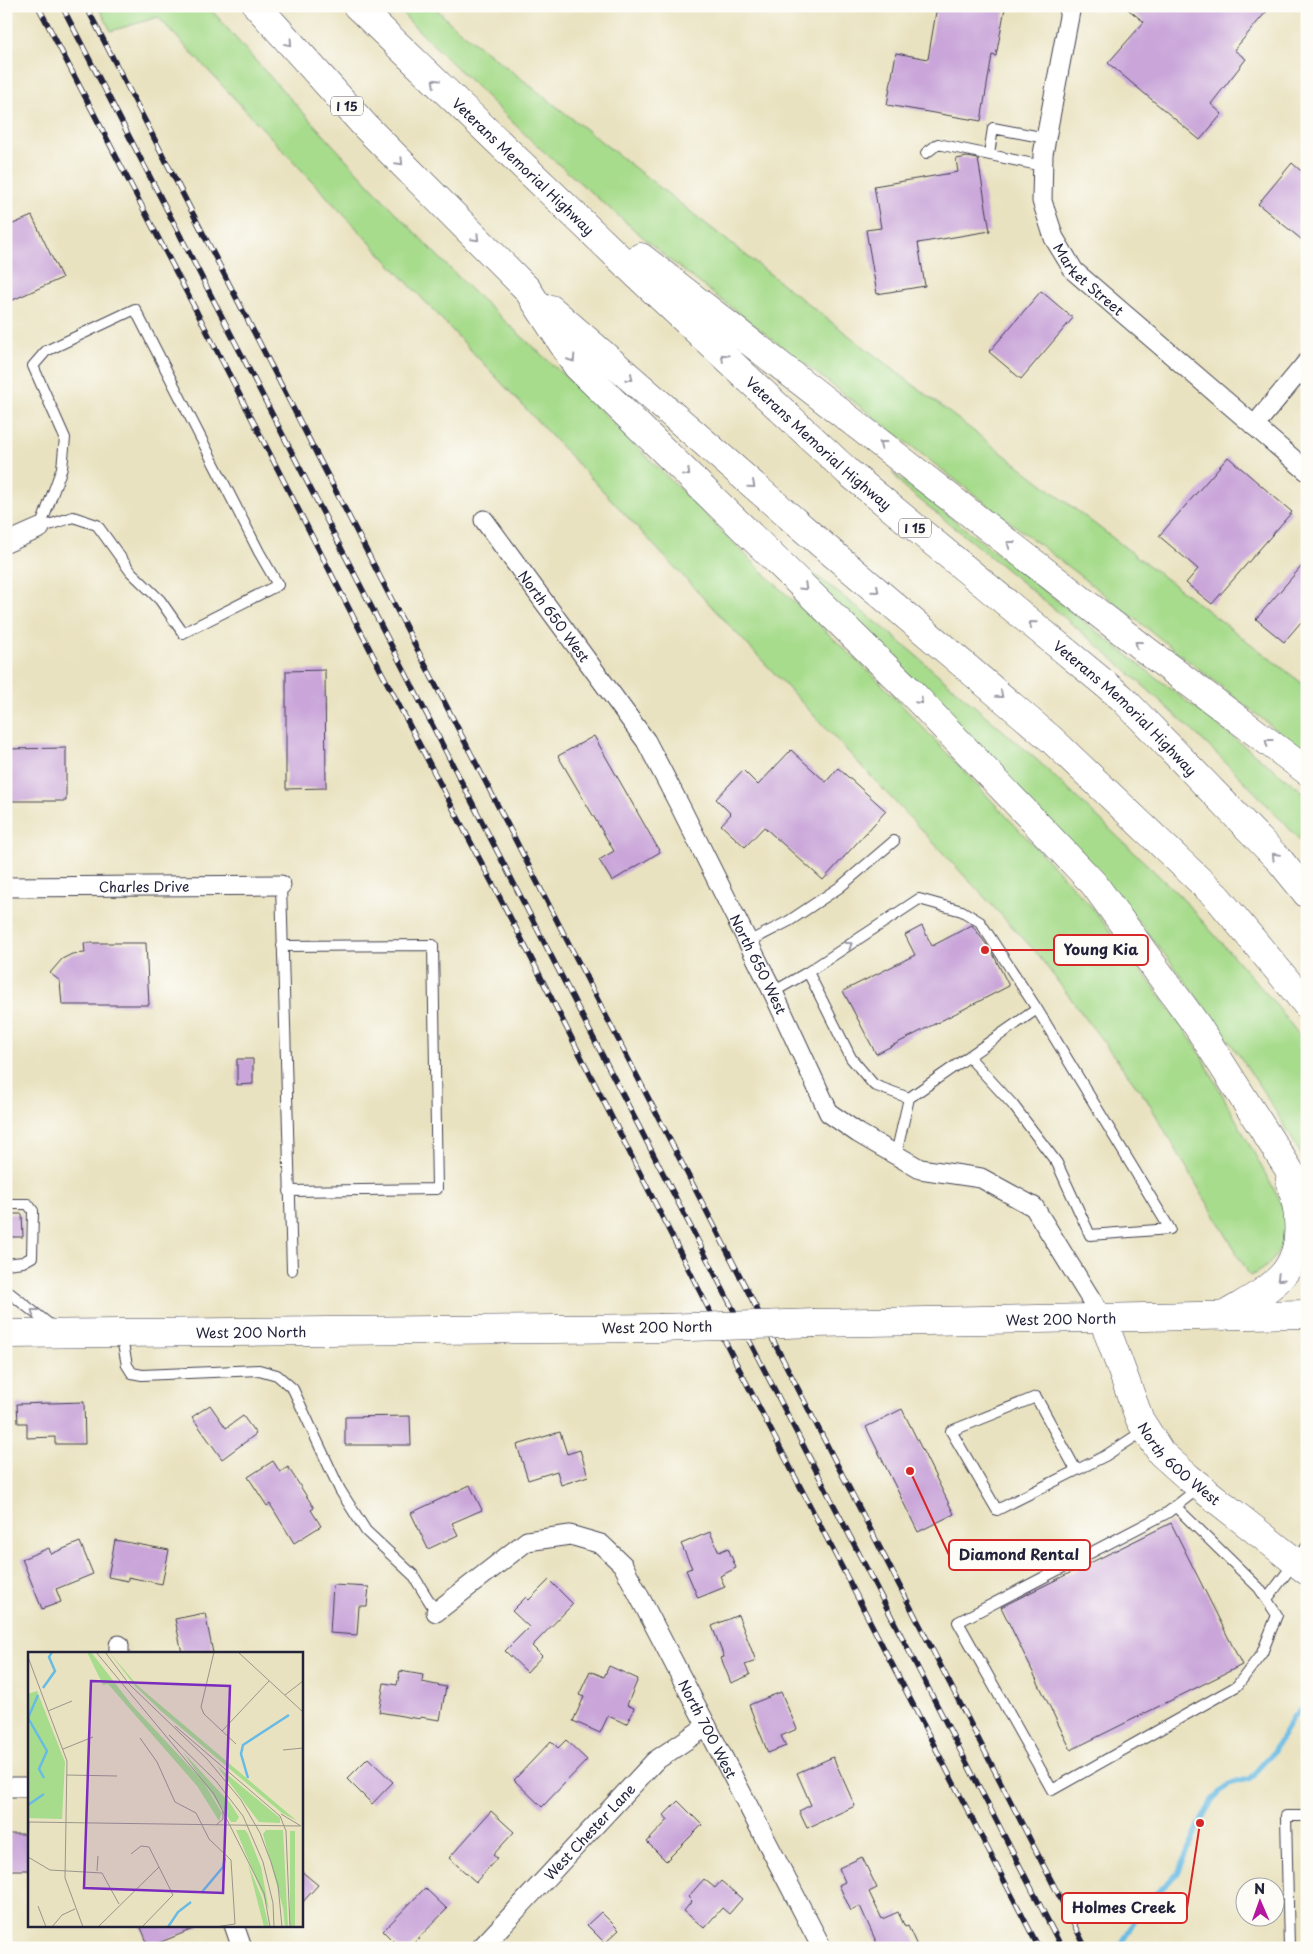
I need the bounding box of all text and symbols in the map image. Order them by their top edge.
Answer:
one-way arrow [283,37,292,46]
one-way arrow [432,79,441,88]
street label: Veterans Memorial Highway [448,93,599,239]
road number: I 15 [331,96,363,115]
one-way arrow [394,156,403,165]
one-way arrow [470,232,479,241]
street label: Market Street [1049,239,1129,320]
one-way arrow [566,353,576,362]
one-way arrow [721,354,730,363]
one-way arrow [624,372,633,381]
street label: Veterans Memorial Highway [741,372,896,515]
one-way arrow [878,441,887,450]
one-way arrow [682,468,691,477]
one-way arrow [747,479,756,488]
road number: I 15 [899,518,931,538]
one-way arrow [1007,542,1016,550]
street label: North 650 West [514,566,595,666]
one-way arrow [798,581,807,590]
one-way arrow [870,585,879,594]
one-way arrow [1028,620,1037,629]
street label: Veterans Memorial Highway [1049,635,1202,780]
one-way arrow [1134,641,1144,650]
one-way arrow [994,689,1003,698]
one-way arrow [914,695,923,704]
one-way arrow [1264,739,1274,748]
one-way arrow [1272,853,1281,862]
street label: Charles Drive [99,875,189,897]
street label: North 650 West [725,911,792,1018]
callout: Young Kia [1054,935,1148,965]
text: Young Kia [1064,937,1139,960]
one-way arrow [843,942,853,951]
one-way arrow [1277,1272,1286,1281]
street label: West 200 North [1005,1307,1117,1330]
one-way arrow [31,1309,40,1317]
street label: West 200 North [601,1316,713,1338]
street label: West 200 North [196,1321,306,1343]
street label: North 600 West [1133,1418,1226,1510]
callout: Diamond Rental [949,1540,1090,1570]
text: Diamond Rental [959,1542,1079,1565]
inset map [28,1652,302,1926]
street label: North 700 West [674,1676,743,1782]
street label: West Chester Lane [539,1778,640,1885]
north arrow [1236,1876,1286,1926]
text: N [1254,1878,1265,1899]
callout: Holmes Creek [1062,1893,1187,1923]
text: Holmes Creek [1072,1895,1176,1918]

